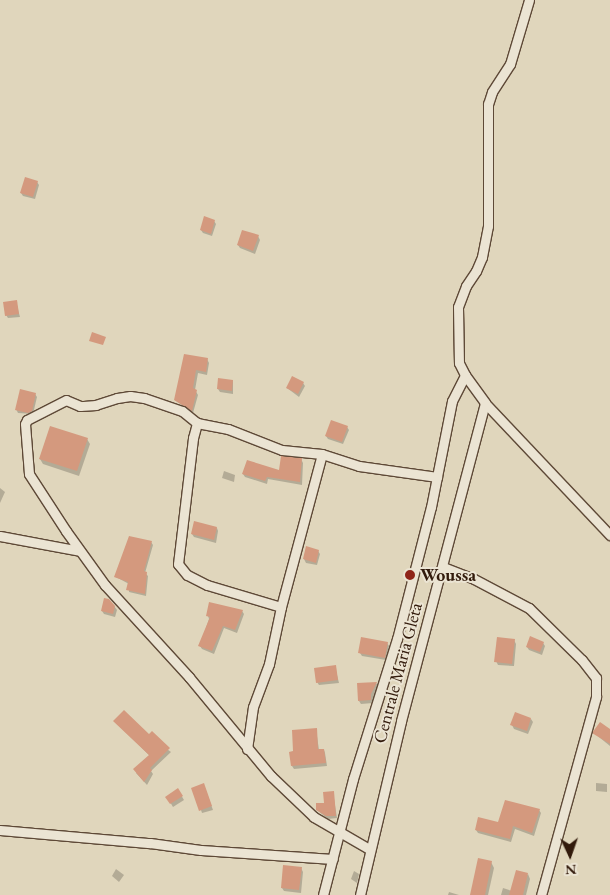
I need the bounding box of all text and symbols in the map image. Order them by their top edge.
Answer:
place label: Woussa [420,564,476,586]
marker: Woussa [404,569,416,581]
street label: Centrale Maria Gleta [369,600,427,746]
north arrow [545,830,595,880]
text: N [565,861,577,879]

